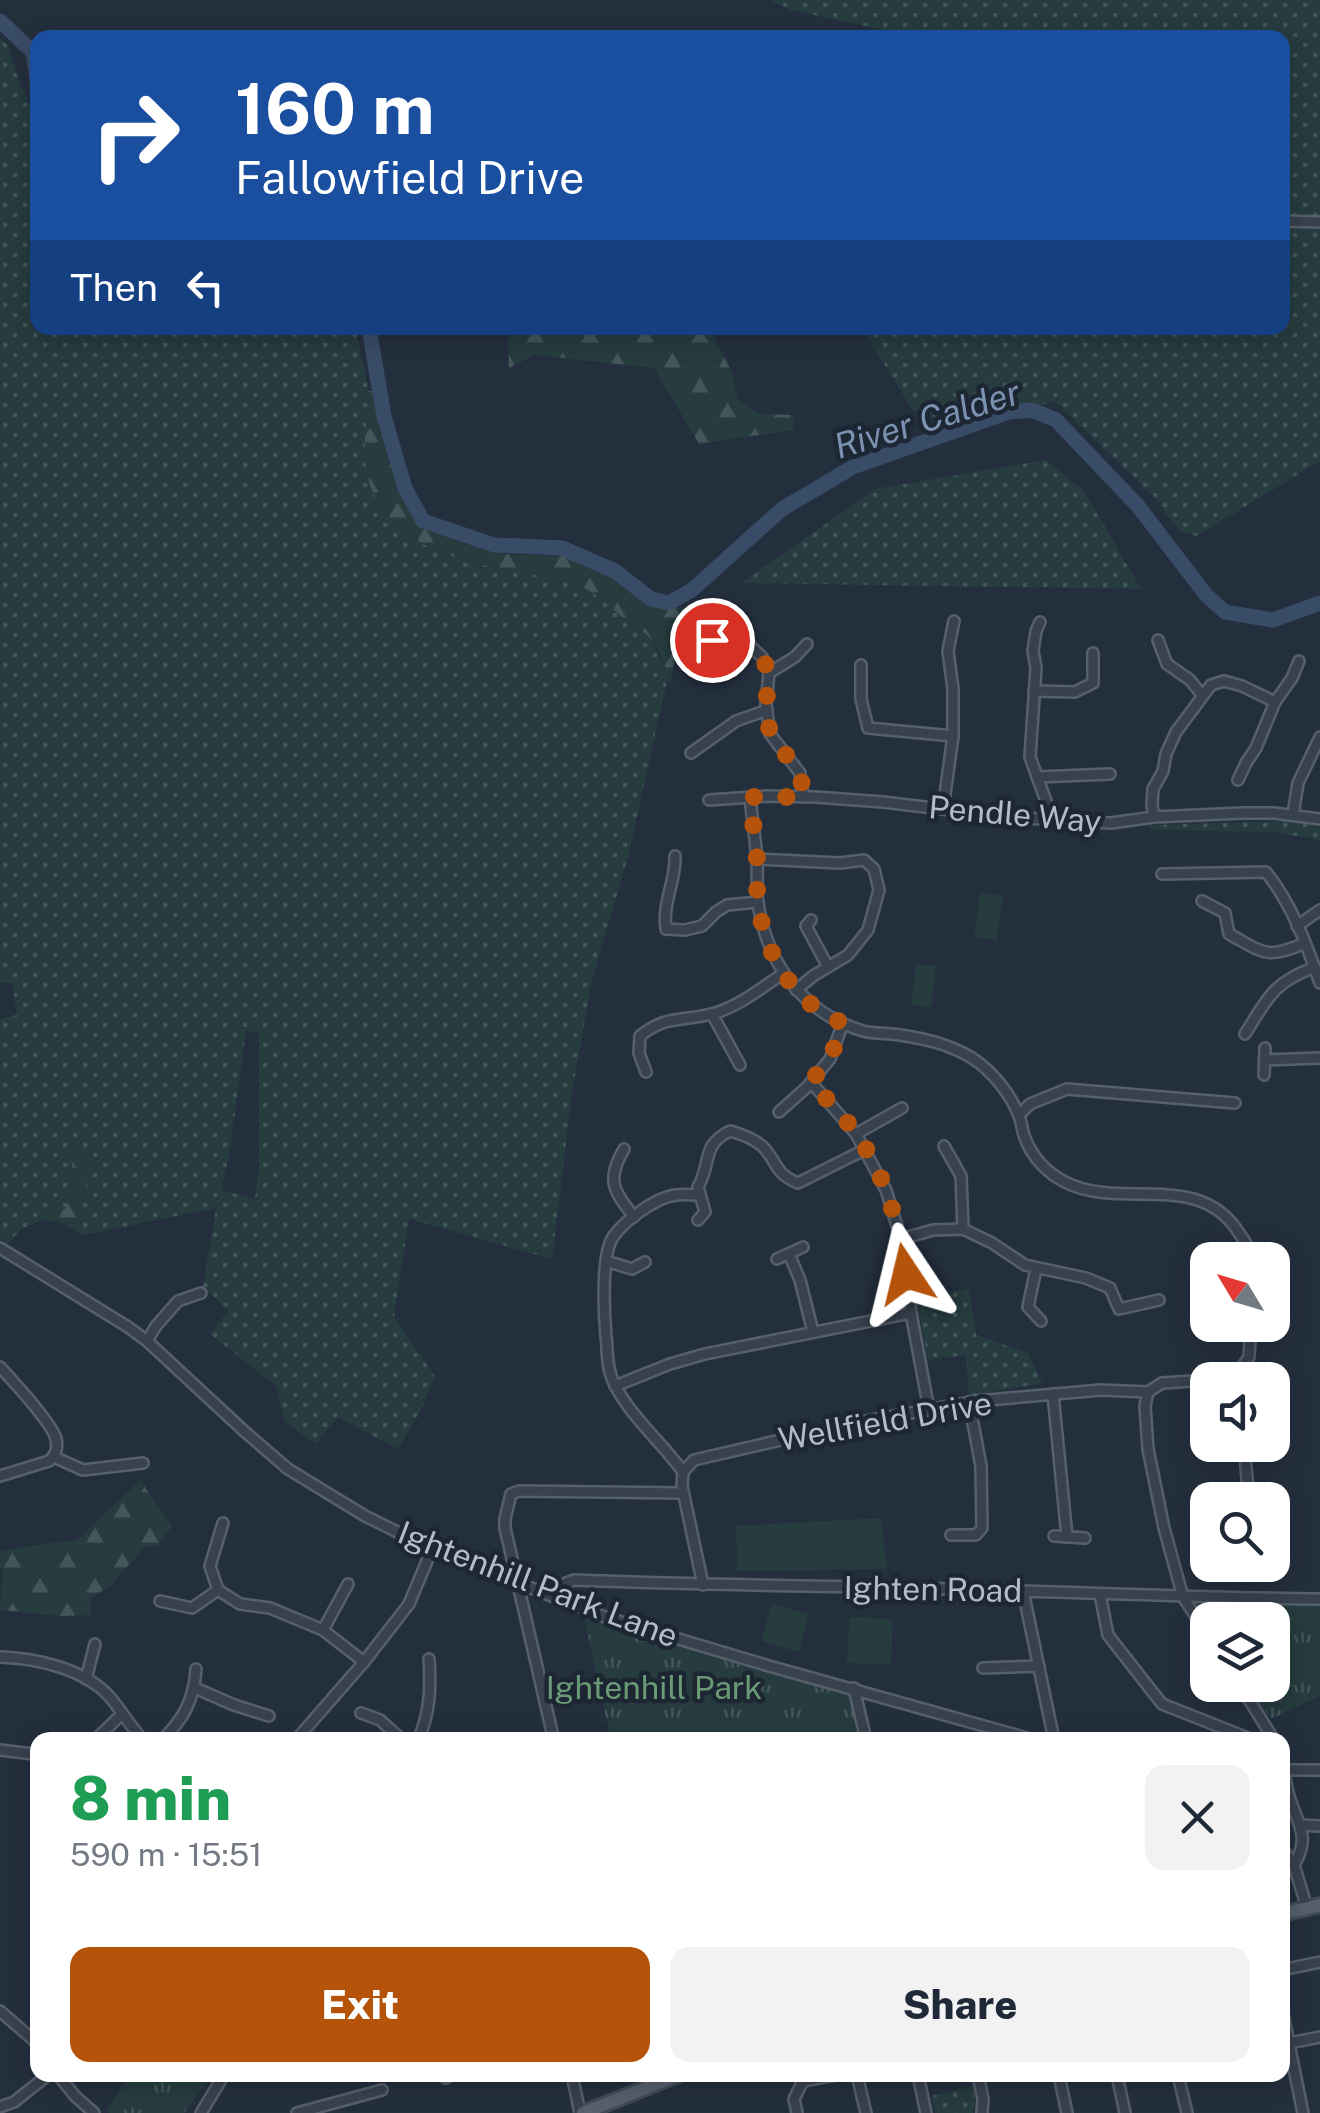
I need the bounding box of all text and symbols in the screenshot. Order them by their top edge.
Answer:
text: 160 m [235,67,435,150]
icon: right [70,70,200,200]
text: Fallowfield Drive [235,151,584,204]
icon: left [178,260,233,315]
text: Then [70,265,158,310]
water label: River Calder [829,371,1026,467]
pin [670,598,755,683]
icon: arrive [685,613,740,668]
street label: Pendle Way [927,788,1103,840]
position arrow [854,1222,958,1326]
north arrow [1190,1242,1290,1342]
map controls [1190,1242,1290,1702]
button: sound [1190,1362,1290,1462]
street label: Wellfield Drive [775,1384,995,1458]
button: search [1190,1482,1290,1582]
street label: Ightenhill Park Lane [393,1514,683,1654]
street label: Ighten Road [843,1569,1023,1609]
button: layers [1190,1602,1290,1702]
park label: Ightenhill Park [546,1669,762,1706]
text: 8 min [70,1763,231,1834]
button: close [1145,1765,1250,1870]
text: 590 m · 15:51 [70,1836,262,1873]
button: Exit [70,1947,650,2062]
button: Share [670,1947,1250,2062]

